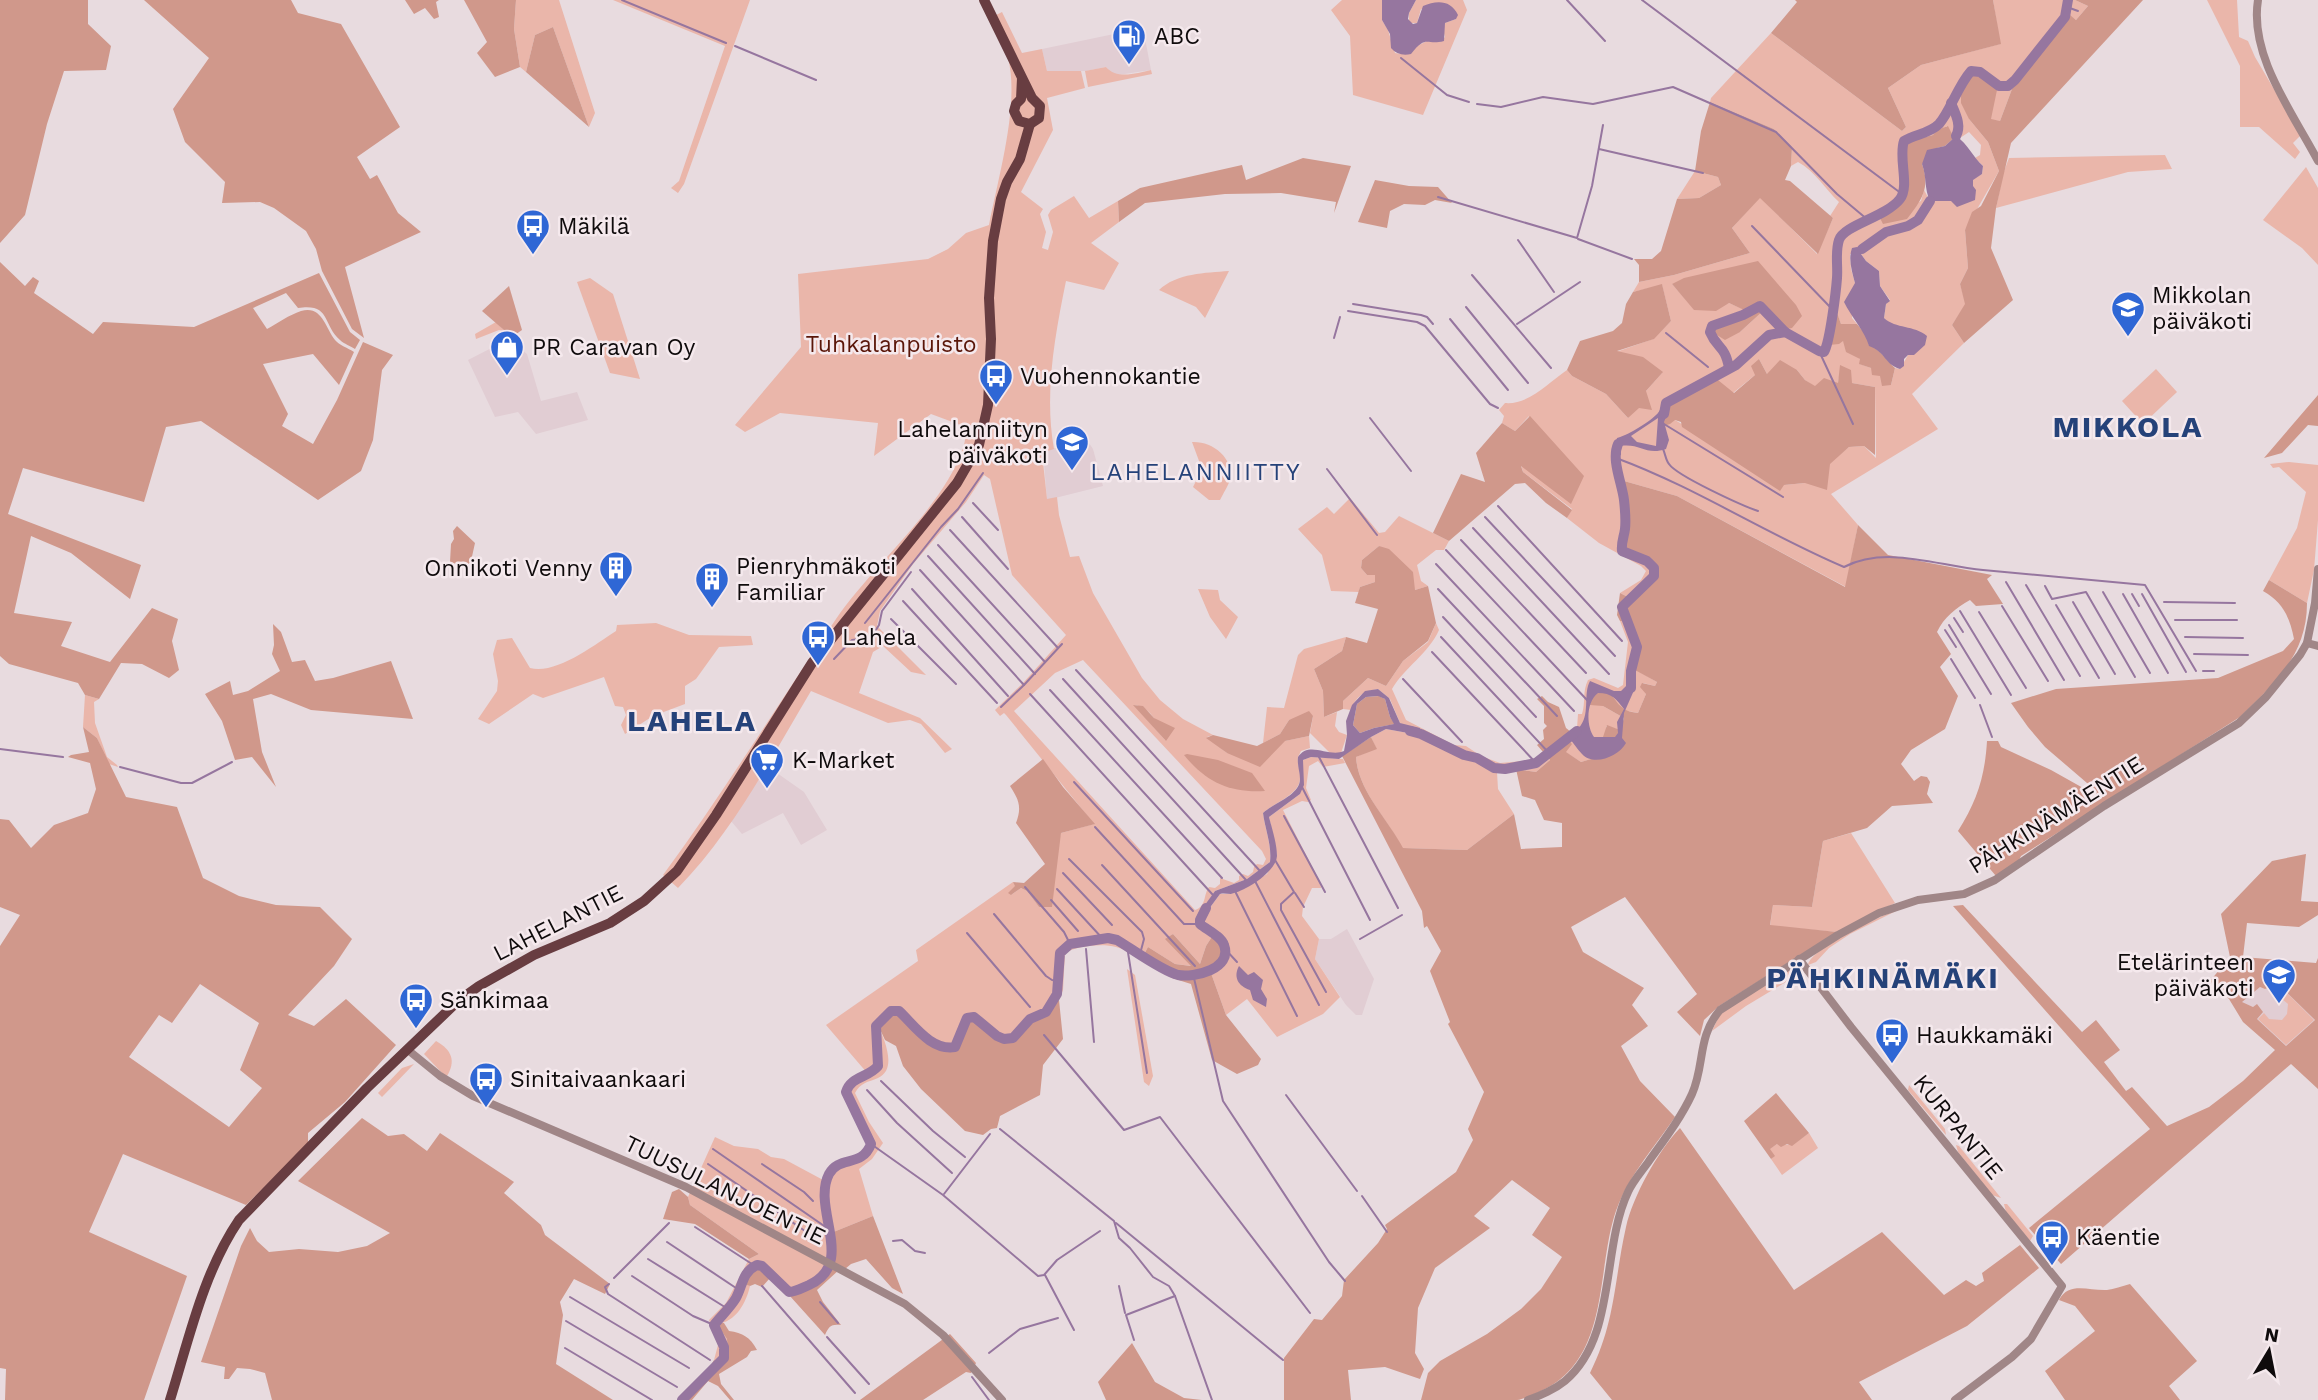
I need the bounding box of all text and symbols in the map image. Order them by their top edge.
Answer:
fuel station icon: ABC [1110,17,1148,66]
place label: ABC [1154,23,1200,50]
bus stop icon: Mäkilä [514,207,552,256]
place label: Mäkilä [558,213,630,240]
place label: Mikkolan päiväkoti [2152,282,2252,335]
school or university icon: Mikkolan päiväkoti [2109,289,2147,338]
shop icon: PR Caravan Oy [488,328,526,377]
park label: Tuhkalanpuisto [805,331,977,358]
place label: PR Caravan Oy [532,334,696,361]
bus stop icon: Vuohennokantie [977,357,1015,406]
place label: Vuohennokantie [1020,363,1201,390]
district label: MIKKOLA [2052,409,2204,444]
place label: Lahelanniityn päiväkoti [897,416,1048,469]
school or university icon: Lahelanniityn päiväkoti [1053,423,1091,472]
district label: LAHELANNIITTY [1090,458,1302,486]
building icon: Onnikoti Venny [597,549,635,598]
place label: Pienryhmäkoti Familiar [736,553,896,606]
place label: Onnikoti Venny [424,555,592,582]
building icon: Pienryhmäkoti Familiar [693,560,731,609]
bus stop icon: Lahela [799,618,837,667]
place label: Lahela [842,624,916,651]
district label: LAHELA [627,703,757,738]
supermarket icon: K-Market [748,741,786,790]
place label: K-Market [792,747,895,774]
street label: PÄHKINÄMÄENTIE [1964,750,2148,880]
street label: LAHELANTIE [489,879,627,967]
place label: Etelärinteen päiväkoti [2117,949,2254,1002]
school or university icon: Etelärinteen päiväkoti [2260,956,2298,1005]
district label: PÄHKINÄMÄKI [1766,960,2000,995]
bus stop icon: Sänkimaa [397,981,435,1030]
place label: Sänkimaa [440,987,549,1014]
bus stop icon: Haukkamäki [1873,1016,1911,1065]
place label: Haukkamäki [1916,1022,2053,1049]
bus stop icon: Sinitaivaankaari [467,1060,505,1109]
place label: Sinitaivaankaari [510,1066,686,1093]
street label: KURPANTIE [1908,1069,2008,1185]
street label: TUUSULANJOENTIE [620,1130,830,1250]
bus stop icon: Käentie [2033,1218,2071,1267]
place label: Käentie [2076,1224,2160,1251]
north arrow [2234,1316,2304,1386]
text: N [2263,1322,2281,1347]

